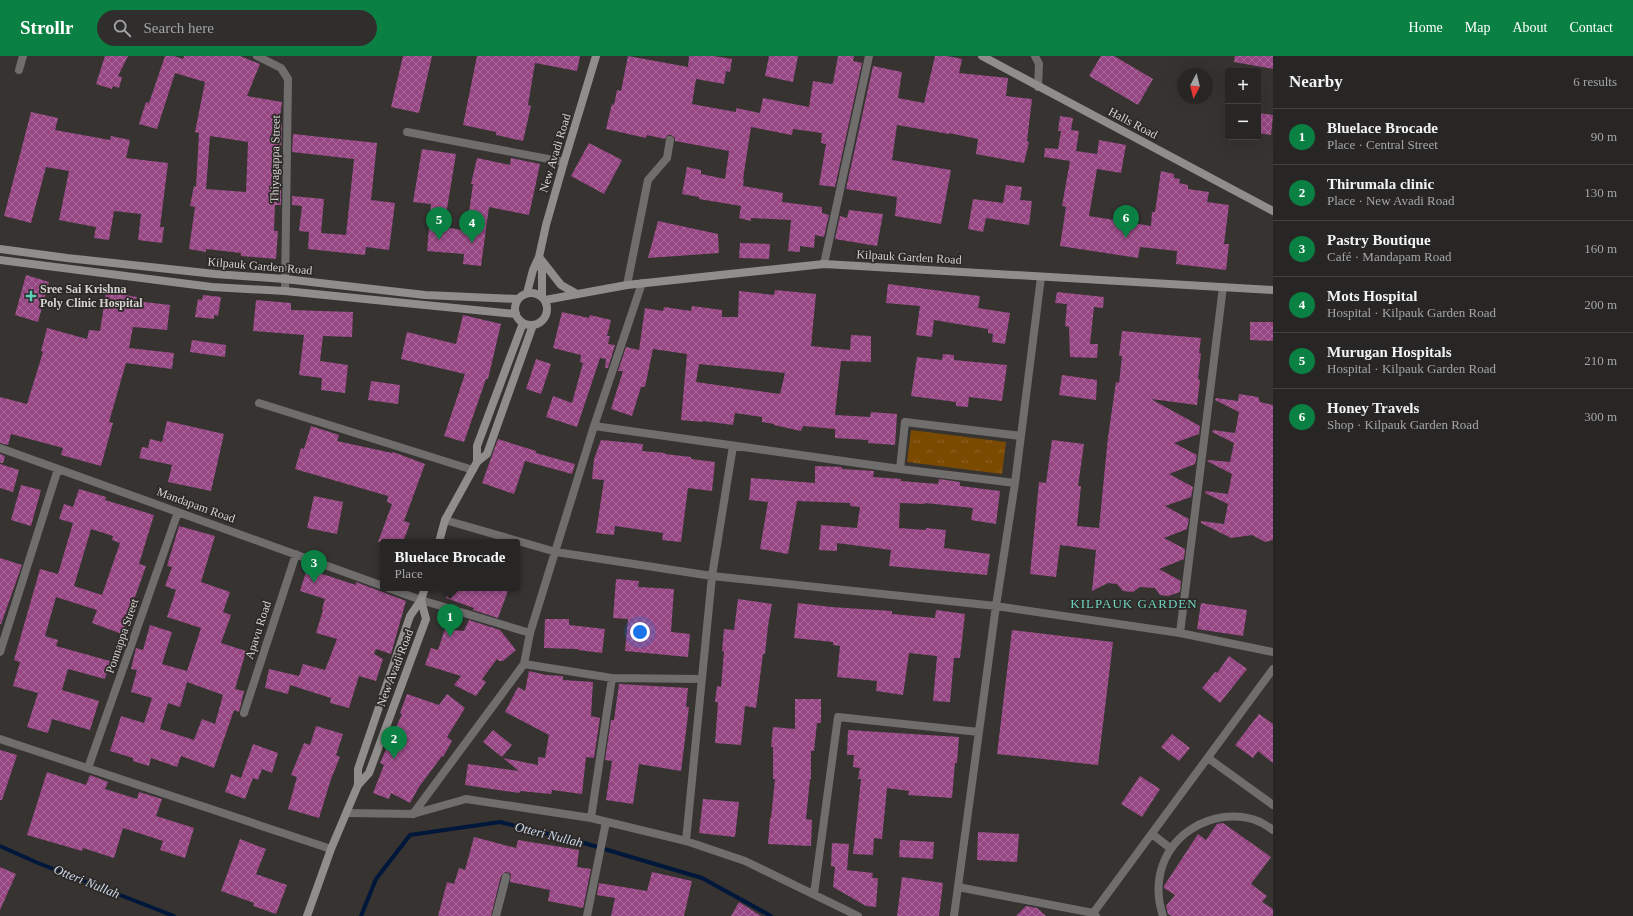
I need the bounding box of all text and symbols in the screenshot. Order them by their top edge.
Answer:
search box [97,10,377,46]
text: Strollr [20,17,73,38]
icon: search [111,17,133,39]
text: Search here [143,20,214,36]
text: Home [1409,20,1443,35]
text: Map [1465,20,1490,35]
text: About [1512,20,1547,35]
text: Contact [1569,20,1613,35]
north arrow [1177,68,1213,104]
map controls [1225,68,1261,140]
button: + [1225,68,1261,104]
text: Nearby [1289,72,1343,91]
text: 6 results [1573,74,1617,89]
street label: Halls Road [1106,104,1160,142]
button: − [1225,104,1261,140]
street label: New Avadi Road [536,112,574,194]
street label: Thiyagappa Street [267,114,283,203]
text: Bluelace Brocade [1327,120,1438,136]
text: 1 [1299,129,1305,144]
text: 90 m [1591,129,1617,144]
text: Place · Central Street [1327,137,1438,152]
text: Thirumala clinic [1327,176,1434,192]
text: 2 [1299,185,1305,200]
text: 130 m [1584,185,1617,200]
text: Place · New Avadi Road [1327,193,1455,208]
pin: 6 [1113,205,1139,238]
pin: 5 [426,207,452,240]
pin: 4 [459,210,485,243]
text: Pastry Boutique [1327,232,1431,248]
text: 3 [1299,241,1305,256]
text: 160 m [1584,241,1617,256]
street label: Kilpauk Garden Road [856,247,962,267]
text: Café · Mandapam Road [1327,249,1452,264]
street label: Kilpauk Garden Road [207,254,313,278]
place label: Sree Sai Krishna Poly Clinic Hospital [40,282,143,310]
text: Mots Hospital [1327,288,1417,304]
marker: Sree Sai Krishna Poly Clinic Hospital [25,290,37,302]
text: 4 [1299,297,1305,312]
text: 200 m [1584,297,1617,312]
text: Hospital · Kilpauk Garden Road [1327,305,1496,320]
text: Murugan Hospitals [1327,344,1452,360]
text: 5 [1299,353,1305,368]
text: 210 m [1584,353,1617,368]
text: Hospital · Kilpauk Garden Road [1327,361,1496,376]
text: Honey Travels [1327,400,1419,416]
text: 6 [1299,409,1305,424]
text: 300 m [1584,409,1617,424]
text: Shop · Kilpauk Garden Road [1327,417,1479,432]
street label: Mandapam Road [155,484,237,526]
popup [380,539,520,591]
text: Bluelace Brocade [395,549,505,565]
pin: 3 [301,550,327,583]
text: Place [395,566,423,581]
street label: Ponnappa Street [103,596,142,675]
district label: KILPAUK GARDEN [1070,596,1198,611]
street label: Apavu Road [242,599,274,661]
pin: 1 [437,604,463,637]
your location [630,622,650,642]
street label: New Avadi Road [374,627,416,709]
pin: 2 [381,726,407,759]
water label: Otteri Nullah [513,819,585,850]
water label: Otteri Nullah [52,861,122,901]

